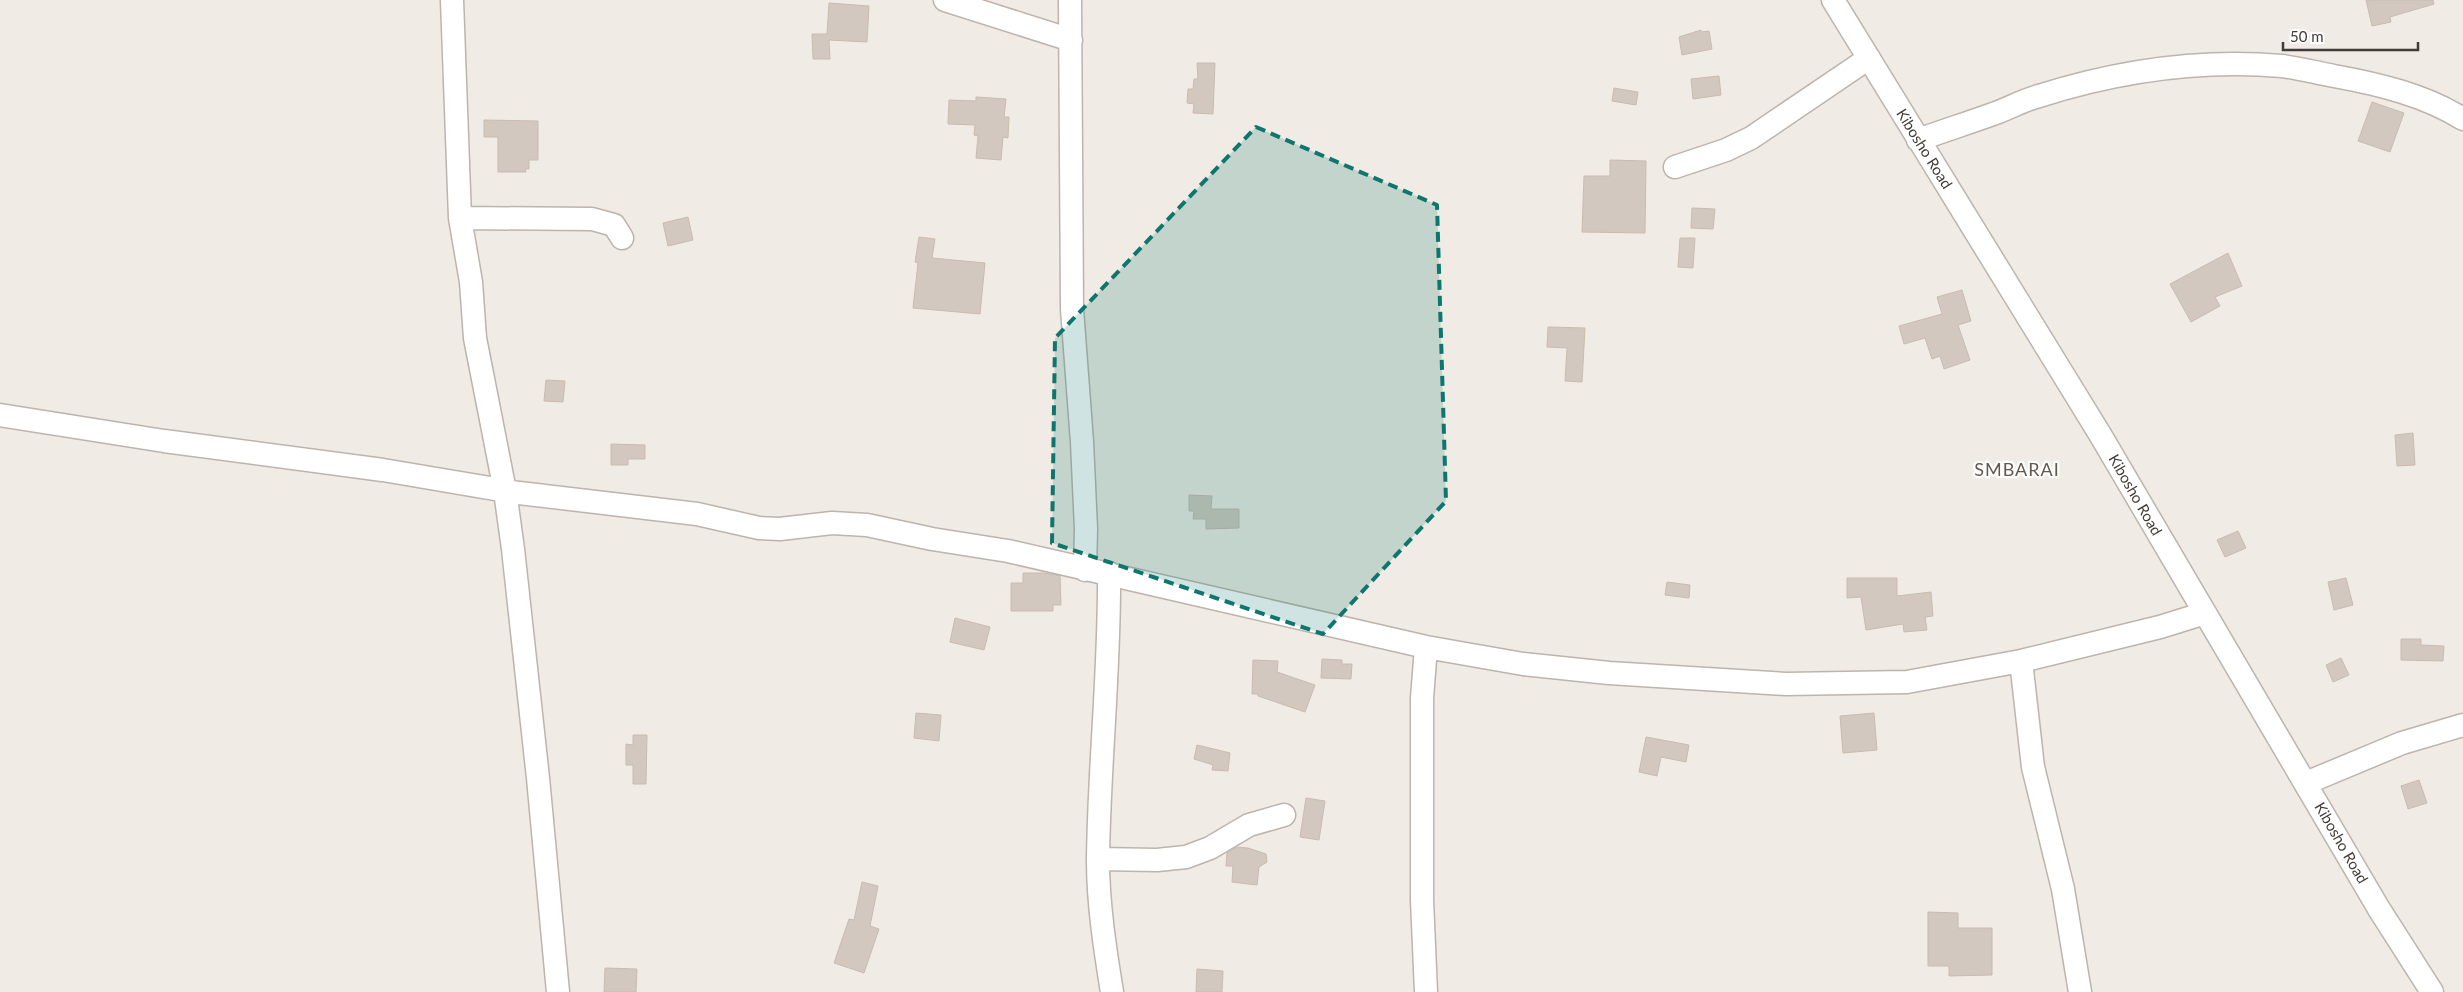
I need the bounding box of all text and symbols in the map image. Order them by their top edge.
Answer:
scale bar [2283,20,2418,52]
text: 50 m [2290,27,2324,45]
street label: Kibosho Road [1893,105,1957,192]
street label: Kibosho Road [2105,451,2166,538]
district label: SMBARAI [1974,458,2060,480]
street label: Kibosho Road [2311,799,2372,886]

